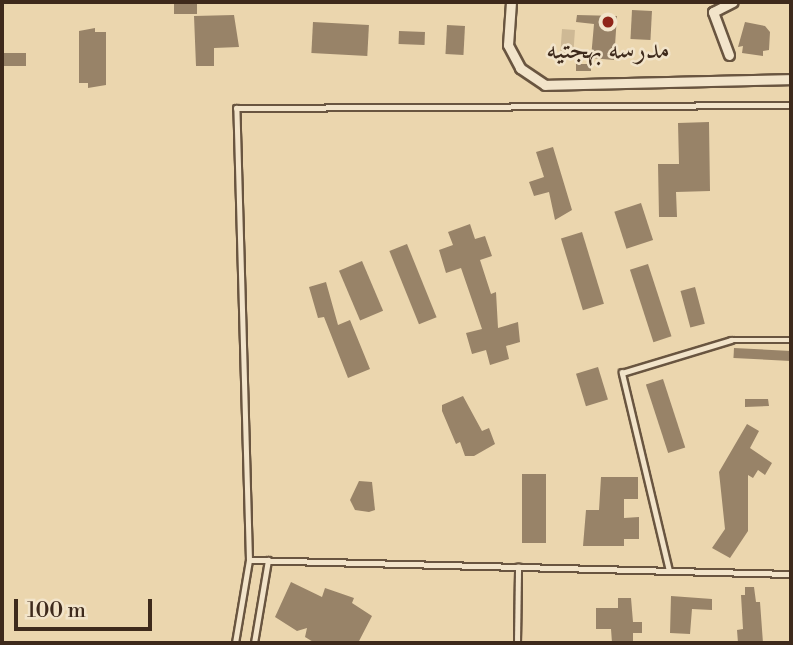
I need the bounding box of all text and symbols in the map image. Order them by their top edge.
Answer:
marker: مدرسه بهجتیه [600,14,616,30]
place label: مدرسه بهجتیه [546,33,670,67]
scale bar [18,586,156,630]
text: 100 m [27,598,86,624]

